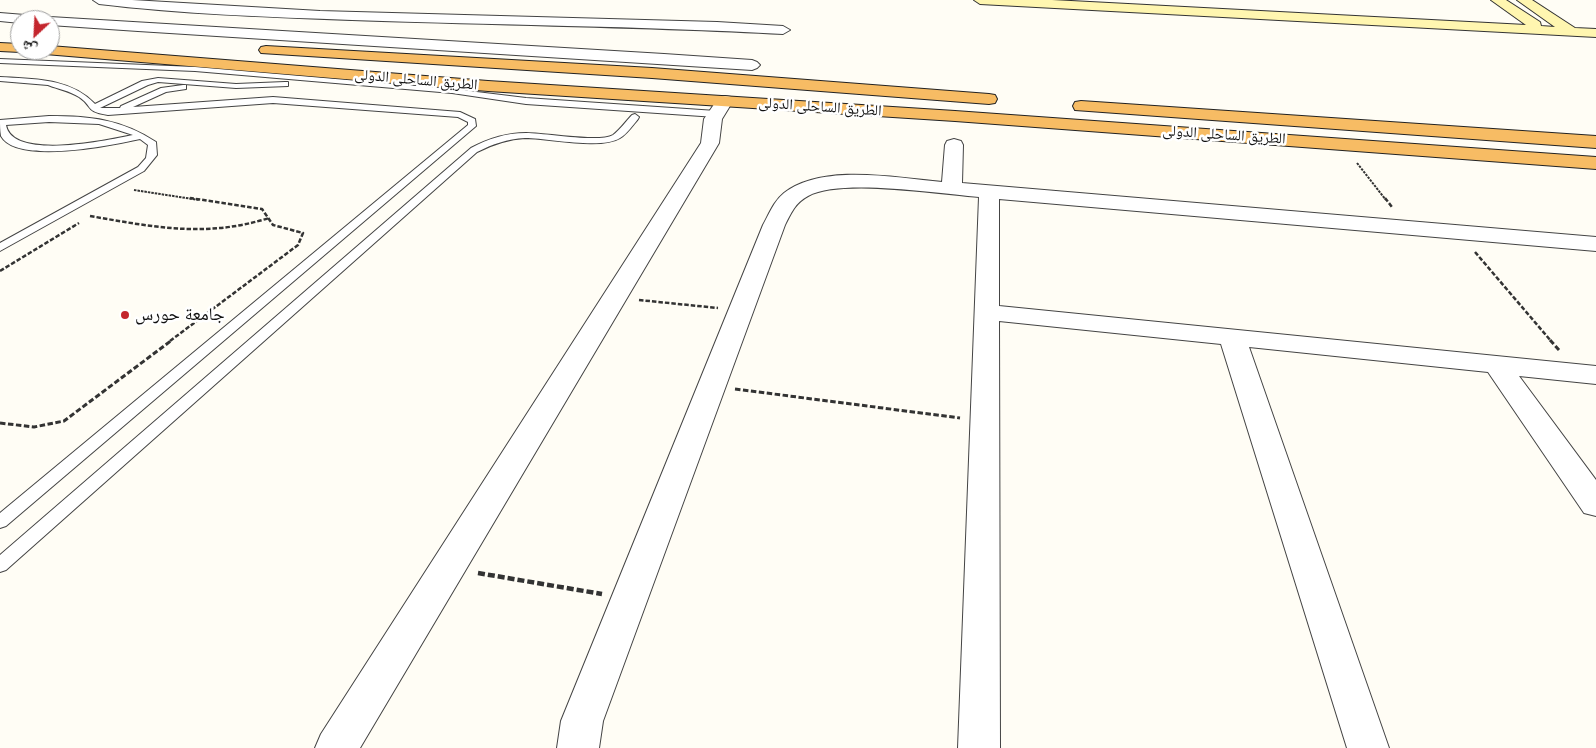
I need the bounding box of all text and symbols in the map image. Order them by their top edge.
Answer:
north arrow [10,10,60,60]
text: ش [19,36,40,59]
street label: الطريق الساحلى الدولى [354,66,478,94]
street label: الطريق الساحلى الدولى [758,94,882,120]
street label: الطريق الساحلى الدولى [1162,122,1286,148]
place label: جامعة حورس [135,304,225,326]
marker: جامعة حورس [119,309,131,321]

